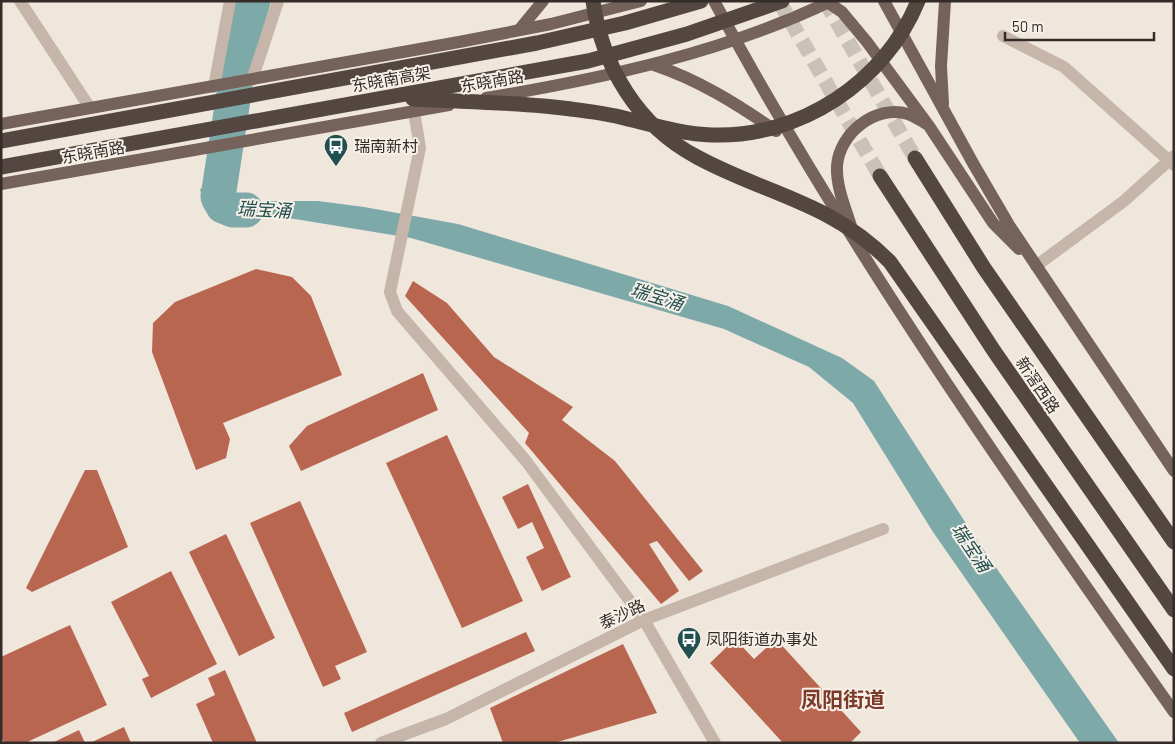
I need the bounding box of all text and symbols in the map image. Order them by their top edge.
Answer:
scale bar [1005,10,1154,42]
text: 50 m [1012,17,1044,35]
street label: 东晓南高架 [350,62,432,95]
street label: 东晓南路 [459,66,525,95]
bus stop icon: 瑞南新村 [323,133,349,167]
place label: 瑞南新村 [354,136,418,155]
street label: 东晓南路 [60,137,126,166]
water label: 瑞宝涌 [237,197,294,222]
water label: 瑞宝涌 [628,278,688,315]
street label: 新滘西路 [1013,353,1064,417]
water label: 瑞宝涌 [948,519,997,578]
street label: 泰沙路 [596,595,648,632]
bus stop icon: 凤阳街道办事处 [676,626,702,660]
place label: 凤阳街道办事处 [706,629,818,648]
district label: 凤阳街道 [801,686,885,711]

